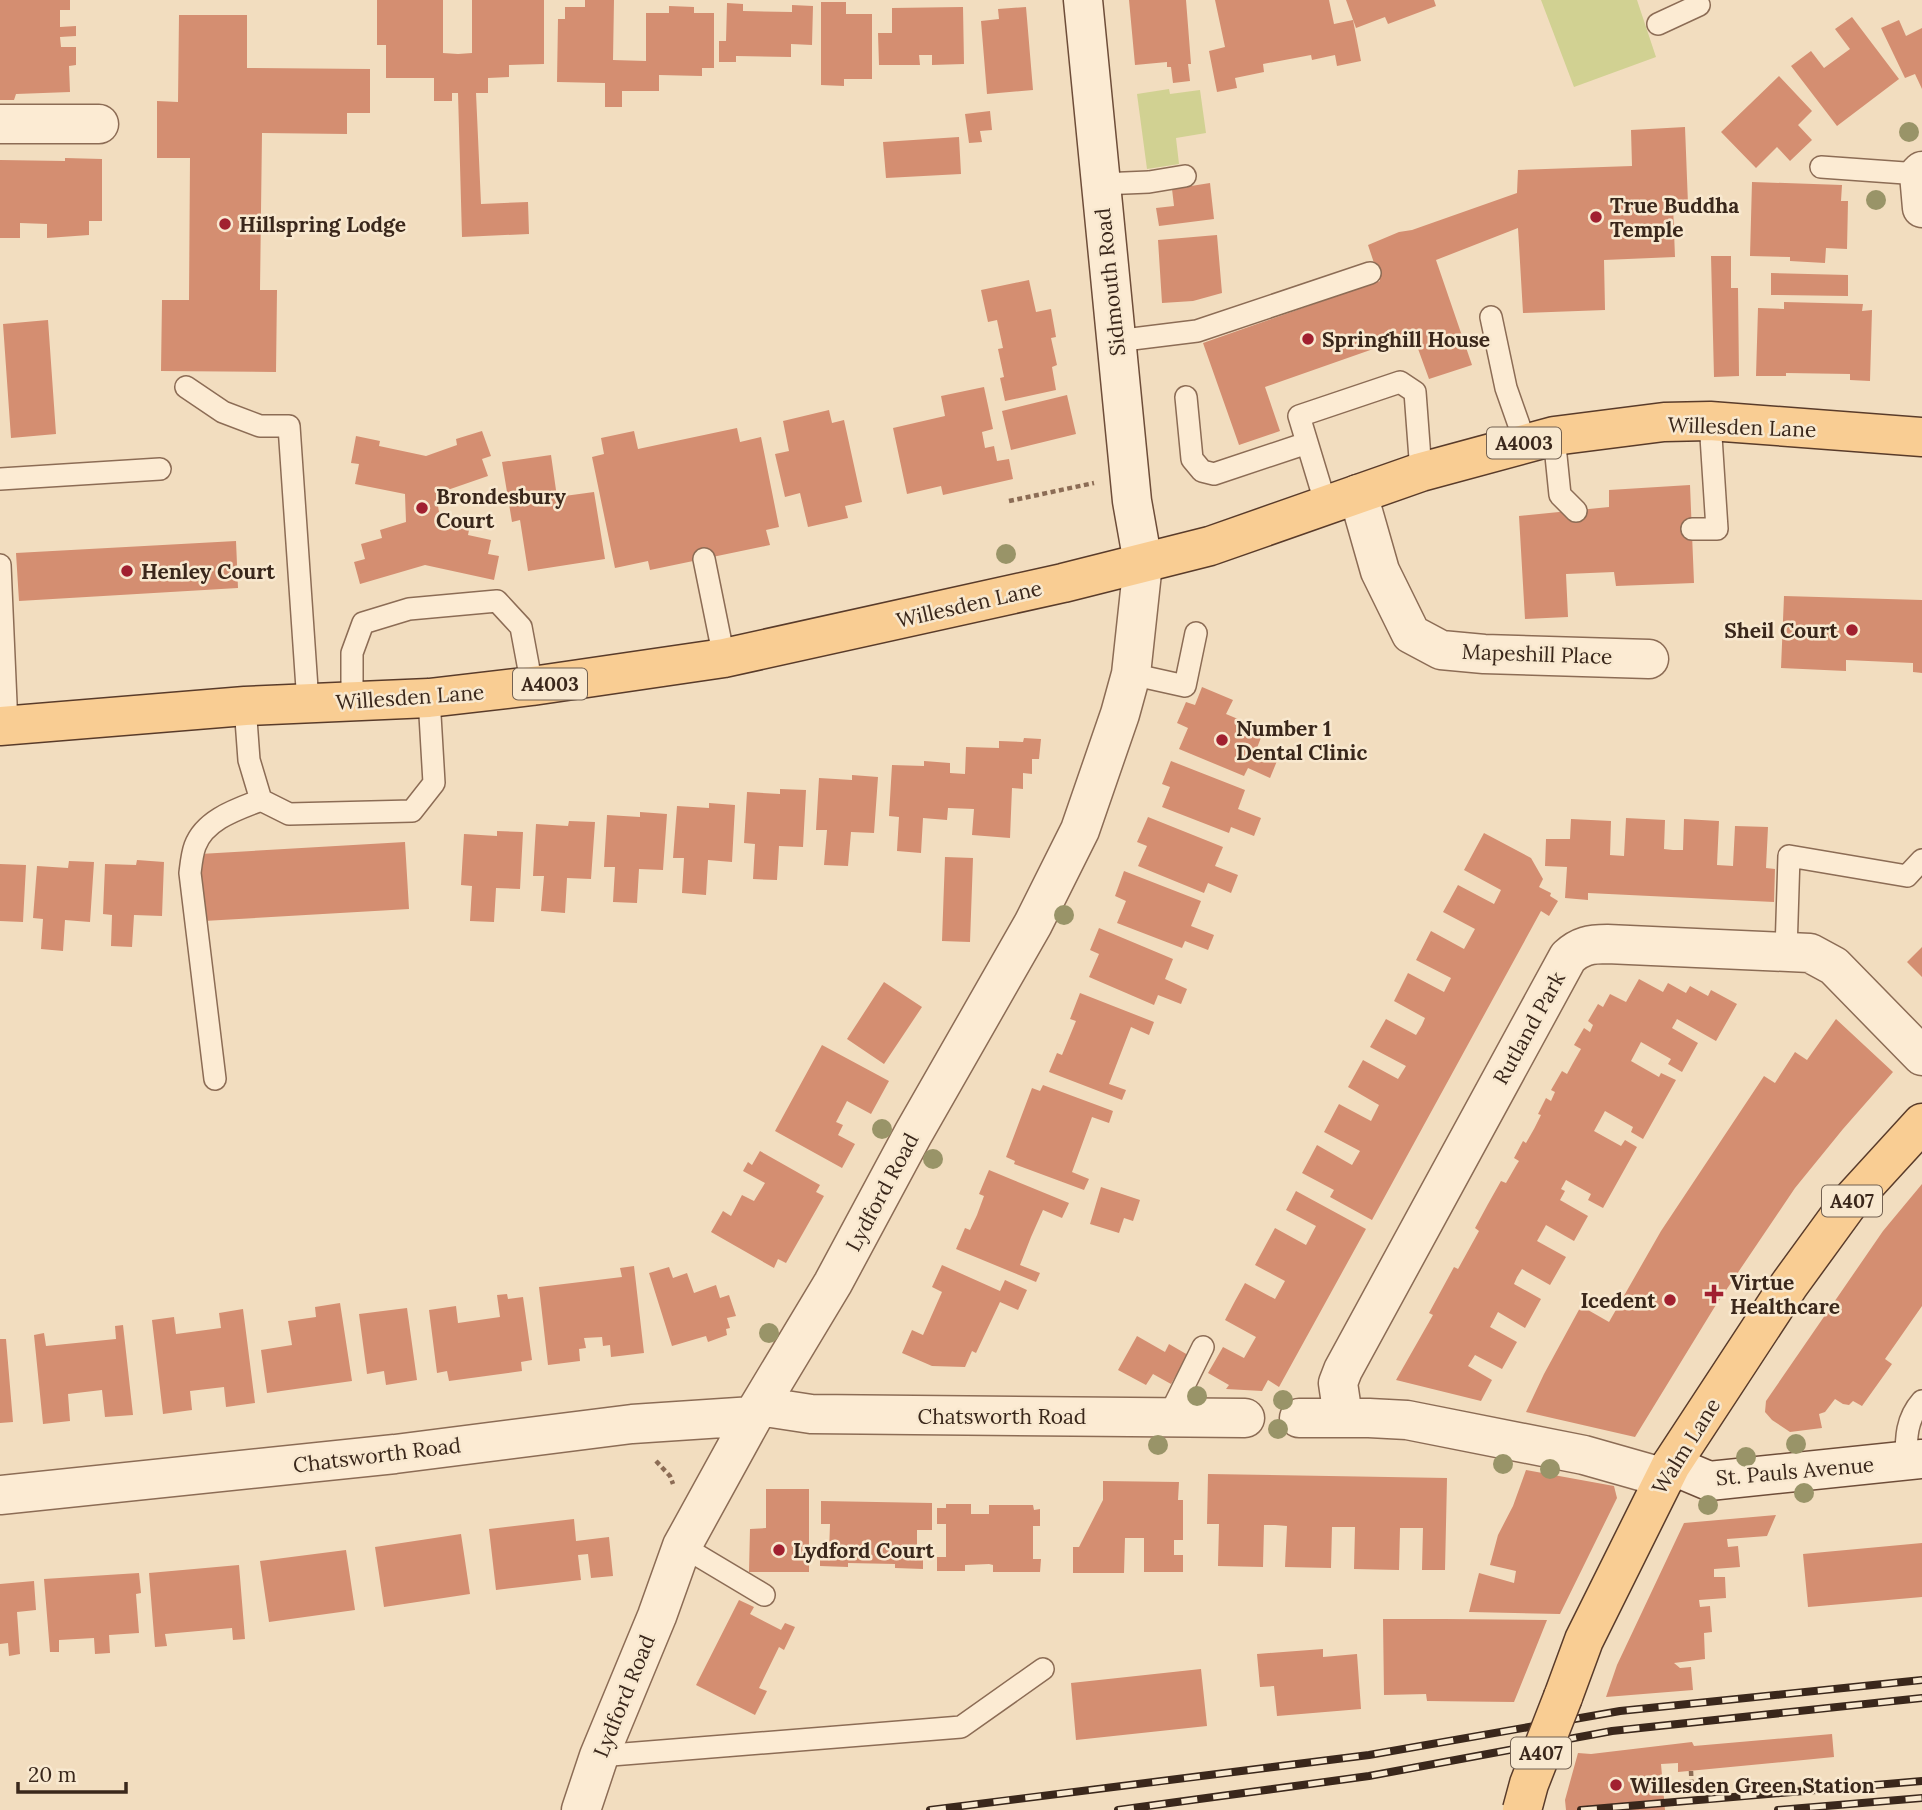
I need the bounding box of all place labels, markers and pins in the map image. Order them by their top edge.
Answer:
place label: True Buddha Temple [1610,192,1739,243]
marker: True Buddha Temple [1588,209,1604,225]
place label: Hillspring Lodge [239,211,406,238]
marker: Hillspring Lodge [217,216,233,232]
place label: Springhill House [1322,326,1490,353]
marker: Springhill House [1300,331,1316,347]
place label: Brondesbury Court [436,483,566,534]
marker: Brondesbury Court [414,500,430,516]
place label: Henley Court [141,558,275,585]
marker: Henley Court [119,563,135,579]
place label: Sheil Court [1724,617,1838,644]
marker: Sheil Court [1844,622,1860,638]
place label: Number 1 Dental Clinic [1236,715,1367,766]
marker: Number 1 Dental Clinic [1214,732,1230,748]
place label: Virtue Healthcare [1730,1269,1840,1320]
marker: Virtue Healthcare [1704,1284,1724,1304]
place label: Icedent [1580,1287,1656,1314]
marker: Icedent [1662,1292,1678,1308]
place label: Lydford Court [793,1537,935,1564]
marker: Lydford Court [771,1542,787,1558]
place label: Willesden Green Station [1630,1772,1875,1799]
marker: Willesden Green Station [1608,1777,1624,1793]

